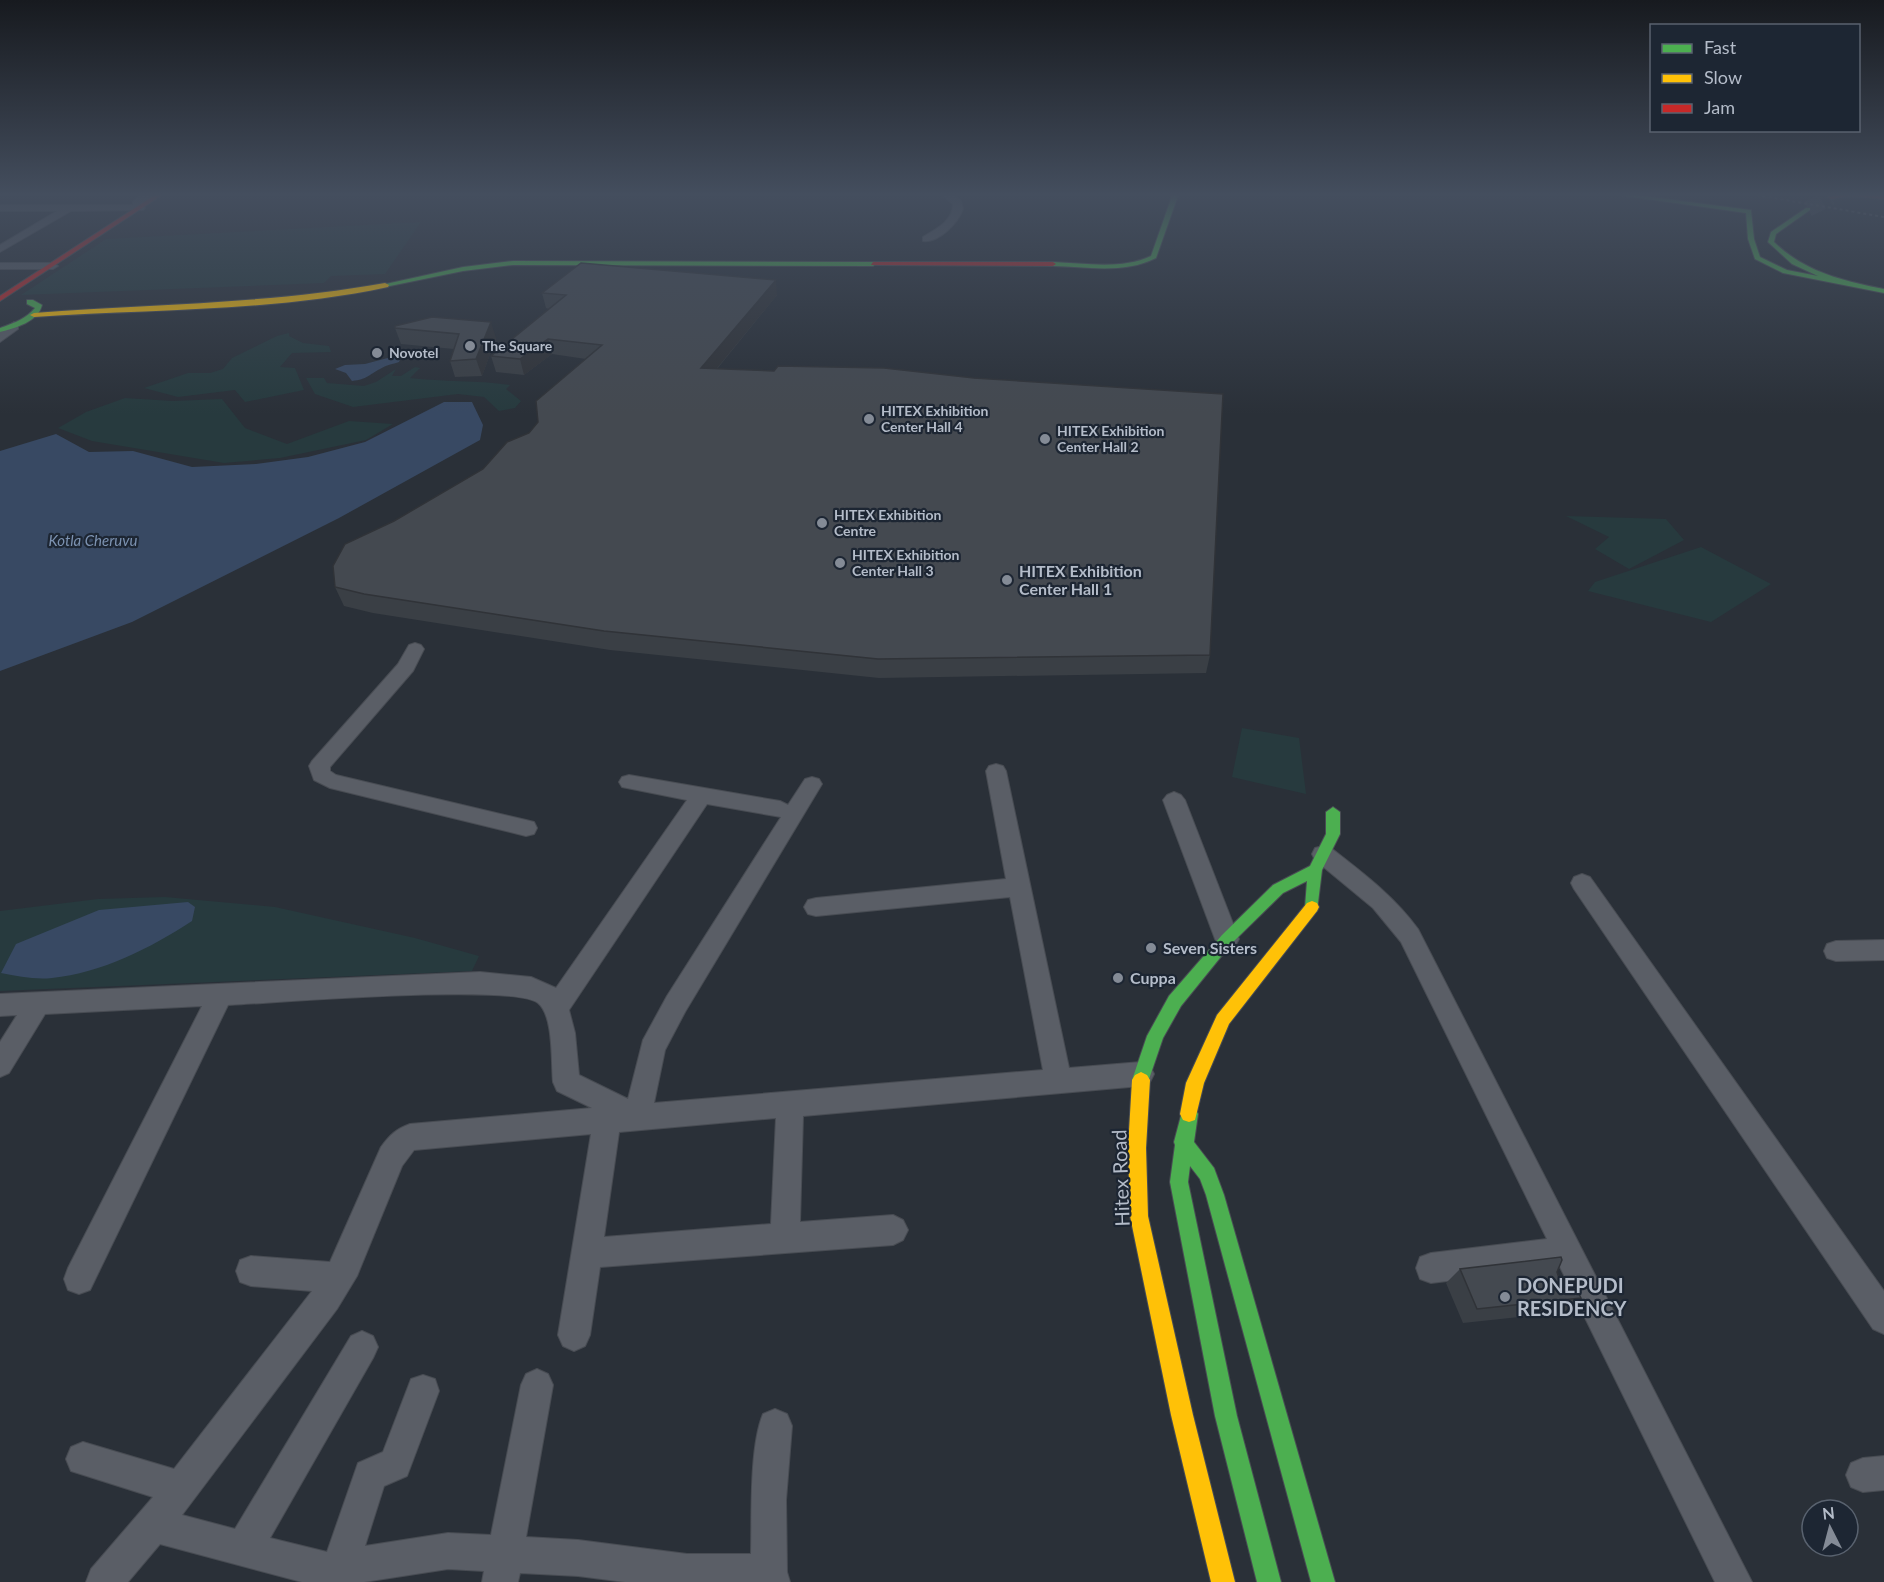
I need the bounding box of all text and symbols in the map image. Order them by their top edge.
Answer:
legend [1650,24,1860,132]
text: Fast [1704,36,1737,58]
text: Slow [1704,66,1742,88]
text: Jam [1704,96,1735,118]
place label: The Square [482,337,553,354]
marker: The Square [463,339,477,353]
place label: Novotel [389,344,439,361]
marker: Novotel [370,346,384,360]
place label: HITEX Exhibition Center Hall 4 [881,402,989,435]
marker: HITEX Exhibition Center Hall 4 [862,412,876,426]
place label: HITEX Exhibition Center Hall 2 [1057,422,1165,455]
marker: HITEX Exhibition Center Hall 2 [1038,432,1052,446]
place label: HITEX Exhibition Centre [834,506,942,539]
marker: HITEX Exhibition Centre [815,516,829,530]
water label: Kotla Cheruvu [49,531,138,549]
place label: HITEX Exhibition Center Hall 3 [852,546,960,579]
marker: HITEX Exhibition Center Hall 3 [833,556,847,570]
place label: HITEX Exhibition Center Hall 1 [1019,561,1142,598]
marker: HITEX Exhibition Center Hall 1 [1000,573,1014,587]
place label: Seven Sisters [1163,938,1257,957]
marker: Seven Sisters [1144,941,1158,955]
place label: Cuppa [1130,968,1176,987]
marker: Cuppa [1111,971,1125,985]
street label: Hitex Road [1106,1129,1134,1227]
place label: DONEPUDI RESIDENCY [1517,1273,1628,1320]
marker: DONEPUDI RESIDENCY [1498,1290,1512,1304]
north arrow [1800,1498,1860,1558]
text: N [1821,1502,1836,1523]

